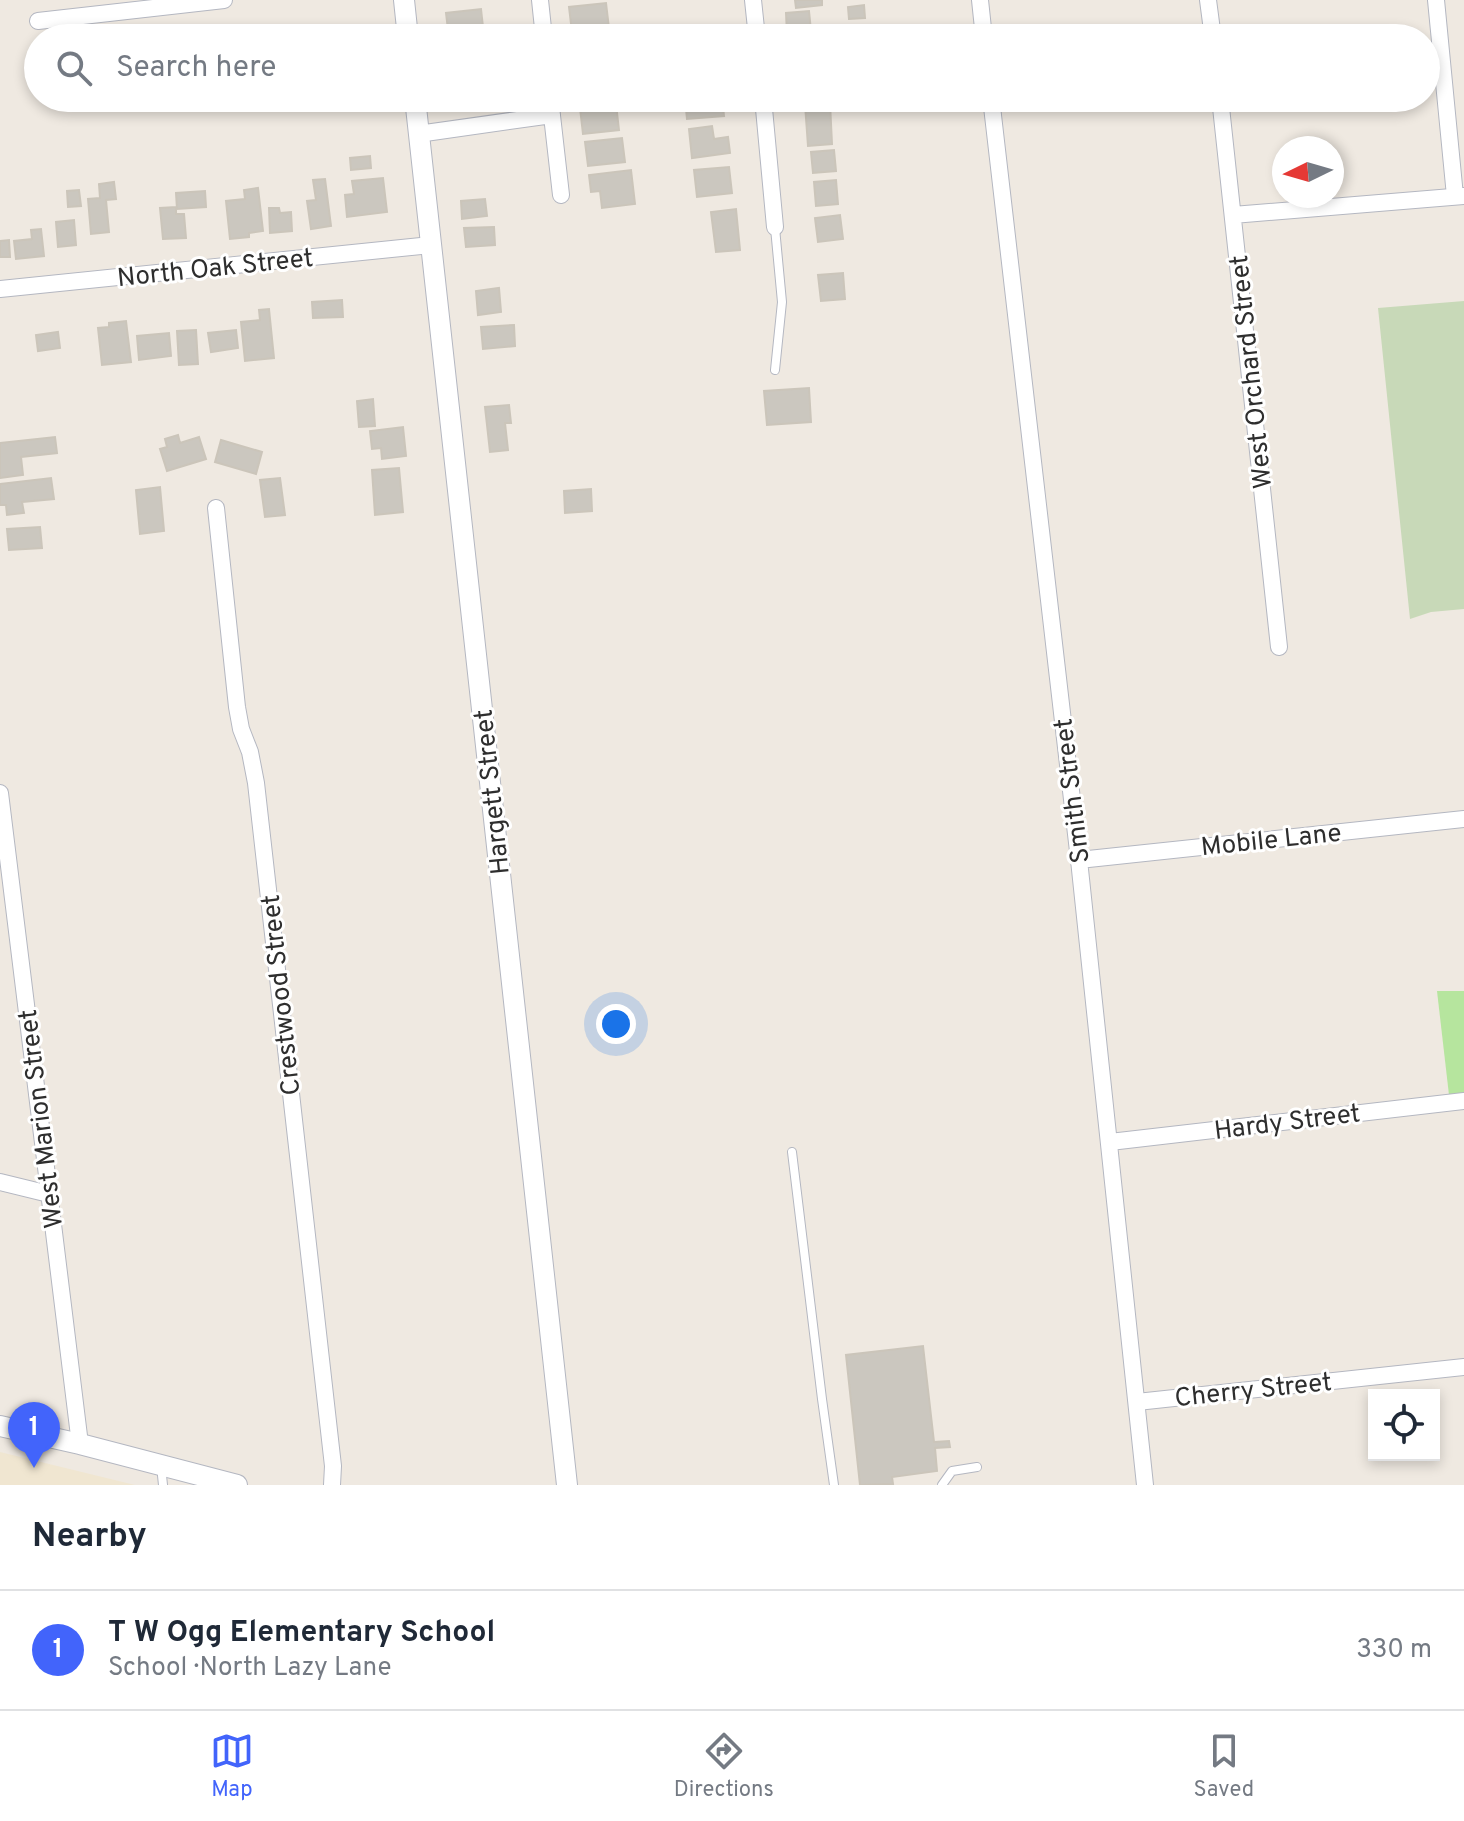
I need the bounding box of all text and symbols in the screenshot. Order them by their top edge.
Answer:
search box [24,24,1440,112]
icon: search [52,46,96,90]
text: Search here [116,50,276,87]
north arrow [1272,136,1344,208]
street label: North Oak Street [116,243,315,296]
street label: West Orchard Street [1224,253,1281,490]
street label: Hargett Street [468,707,519,876]
street label: Smith Street [1048,716,1099,865]
street label: Mobile Lane [1199,818,1343,865]
street label: Crestwood Street [256,893,309,1097]
your location [596,1004,636,1044]
street label: West Marion Street [13,1007,72,1230]
street label: Hardy Street [1212,1098,1362,1149]
street label: Cherry Street [1173,1367,1333,1416]
map controls [1368,1389,1440,1461]
button: locate [1368,1389,1440,1461]
pin: 1 [8,1402,60,1468]
text: Nearby [32,1516,147,1559]
text: T W Ogg Elementary School [108,1615,495,1652]
text: 1 [53,1634,63,1667]
text: 330 m [1356,1634,1432,1667]
text: School · North Lazy Lane [108,1652,392,1685]
tab: Map [210,1729,254,1804]
tab: Directions [674,1729,774,1804]
tab: Saved [1194,1729,1254,1804]

